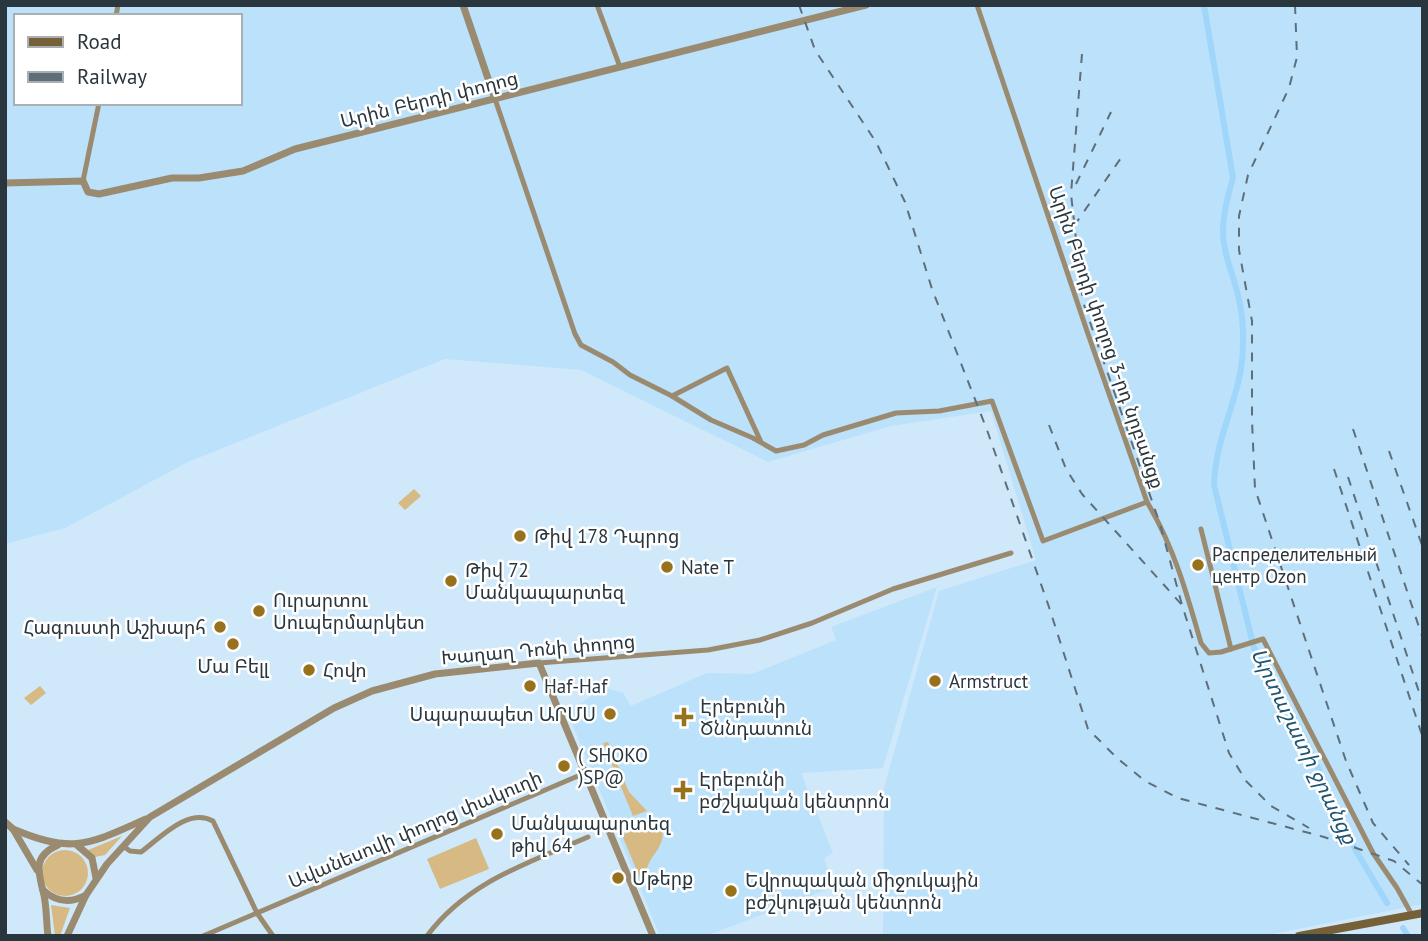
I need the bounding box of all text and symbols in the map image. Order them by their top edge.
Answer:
legend [14,14,242,105]
text: Road [77,28,121,55]
text: Railway [77,63,147,90]
street label: Արին Բերդի փողոց [338,65,520,133]
street label: Արին Բերդի փողոց 3-րդ նրբանցք [1044,182,1170,492]
place label: Թիվ 178 Դպրոց [534,524,679,548]
marker: Թիվ 178 Դպրոց [512,528,528,544]
place label: Распределительный центр Ozon [1212,542,1377,588]
place label: Nate T [681,555,735,579]
marker: Распределительный центр Ozon [1190,557,1206,573]
place label: Թիվ 72 Մանկապարտեզ [465,558,626,604]
marker: Nate T [659,559,675,575]
marker: Թիվ 72 Մանկապարտեզ [443,573,459,589]
place label: Ուրարտու Սուպերմարկետ [273,588,425,634]
marker: Ուրարտու Սուպերմարկետ [251,603,267,619]
place label: Հագուստի Աշխարհ [24,615,206,639]
marker: Հագուստի Աշխարհ [212,619,228,635]
street label: Խաղաղ Դոնի փողոց [440,629,636,669]
marker: Մա Բելլ [225,636,241,652]
water label: Արտաշատի ջրանցք [1245,643,1364,850]
place label: Մա Բելլ [197,654,270,678]
place label: Հովո [323,658,367,682]
marker: Հովո [301,662,317,678]
place label: Armstruct [949,669,1029,693]
marker: Armstruct [927,673,943,689]
place label: Haf-Haf [544,674,608,698]
marker: Haf-Haf [522,678,538,694]
place label: Էրեբունի Ծննդատուն [700,694,812,740]
place label: Սպարապետ ԱՐՄՍ [410,702,596,726]
marker: Սպարապետ ԱՐՄՍ [602,706,618,722]
marker: Էրեբունի Ծննդատուն [674,707,694,727]
place label: ( SHOKO )SP@ [578,743,648,789]
marker: ( SHOKO )SP@ [556,758,572,774]
street label: Ավանեսովի փողոց փակուղի [285,765,545,893]
place label: Էրեբունի բժշկական կենտրոն [699,767,890,813]
marker: Էրեբունի բժշկական կենտրոն [673,780,693,800]
place label: Մանկապարտեզ թիվ 64 [511,811,672,857]
marker: Մանկապարտեզ թիվ 64 [489,826,505,842]
place label: Մթերք [632,866,693,890]
place label: Եվրոպական միջուկային բժշկության կենտրոն [745,868,979,914]
marker: Մթերք [610,870,626,886]
marker: Եվրոպական միջուկային բժշկության կենտրոն [723,883,739,899]

